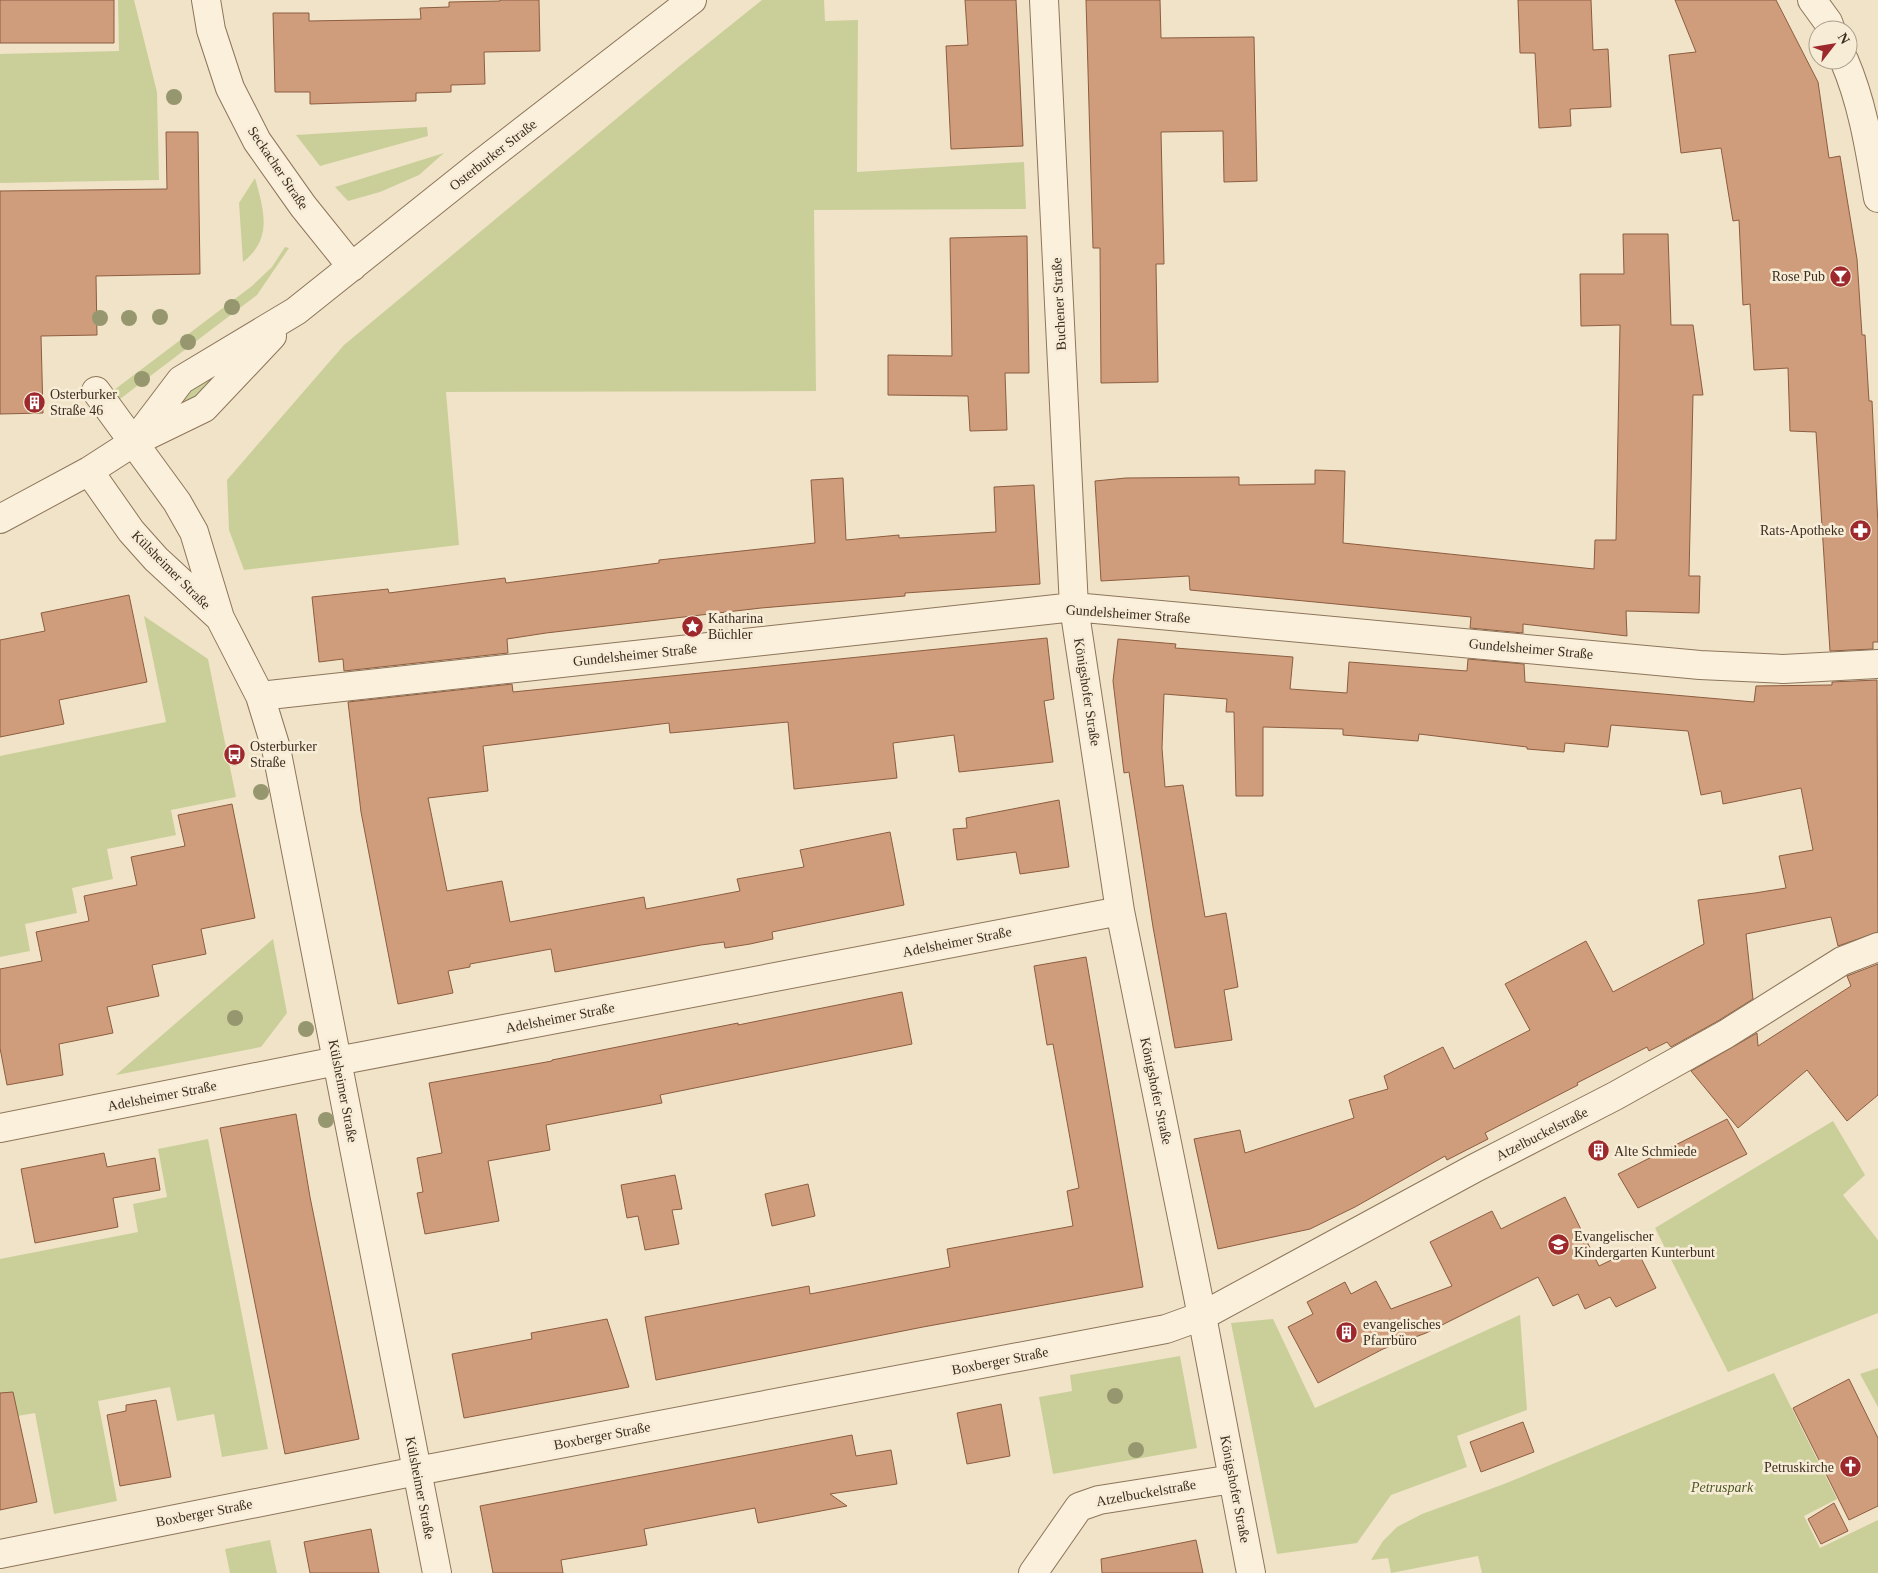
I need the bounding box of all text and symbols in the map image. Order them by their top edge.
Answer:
north arrow [1808,20,1858,70]
text: N [1835,30,1853,47]
street label: Osterburker Straße [447,116,539,194]
street label: Seckacher Straße [245,124,311,212]
street label: Buchener Straße [1049,257,1069,351]
bar icon: Rose Pub [1829,264,1853,288]
place label: Rose Pub [1772,269,1825,284]
place label: Osterburker Straße 46 [50,387,117,418]
building icon: Osterburker Straße 46 [22,390,46,414]
pharmacy icon: Rats-Apotheke [1848,518,1872,542]
place label: Rats-Apotheke [1760,523,1844,538]
street label: Külsheimer Straße [129,528,213,612]
street label: Gundelsheimer Straße [1065,602,1191,626]
place label: Katharina Büchler [708,611,764,642]
place icon: Katharina Büchler [680,614,704,638]
street label: Gundelsheimer Straße [1468,636,1594,662]
street label: Königshofer Straße [1071,637,1103,747]
street label: Gundelsheimer Straße [572,641,698,669]
place label: Osterburker Straße [250,739,317,770]
bus stop icon: Osterburker Straße [222,742,246,766]
street label: Adelsheimer Straße [901,924,1013,960]
street label: Adelsheimer Straße [504,1000,616,1036]
street label: Königshofer Straße [1137,1036,1175,1146]
street label: Külsheimer Straße [326,1038,360,1144]
street label: Adelsheimer Straße [106,1078,218,1114]
street label: Atzelbuckelstraße [1494,1104,1590,1164]
building icon: Alte Schmiede [1586,1139,1610,1163]
place label: Alte Schmiede [1614,1144,1697,1159]
place label: Evangelischer Kindergarten Kunterbunt [1574,1229,1715,1260]
school or university icon: Evangelischer Kindergarten Kunterbunt [1546,1232,1570,1256]
place label: evangelisches Pfarrbüro [1363,1317,1441,1348]
building icon: evangelisches Pfarrbüro [1335,1320,1359,1344]
street label: Boxberger Straße [950,1344,1050,1378]
street label: Boxberger Straße [552,1419,652,1453]
street label: Königshofer Straße [1217,1434,1253,1544]
street label: Külsheimer Straße [403,1435,437,1541]
church icon: Petruskirche [1838,1455,1862,1479]
place label: Petruskirche [1764,1460,1834,1475]
street label: Atzelbuckelstraße [1095,1477,1197,1509]
park label: Petruspark [1690,1480,1754,1495]
street label: Boxberger Straße [154,1496,254,1530]

